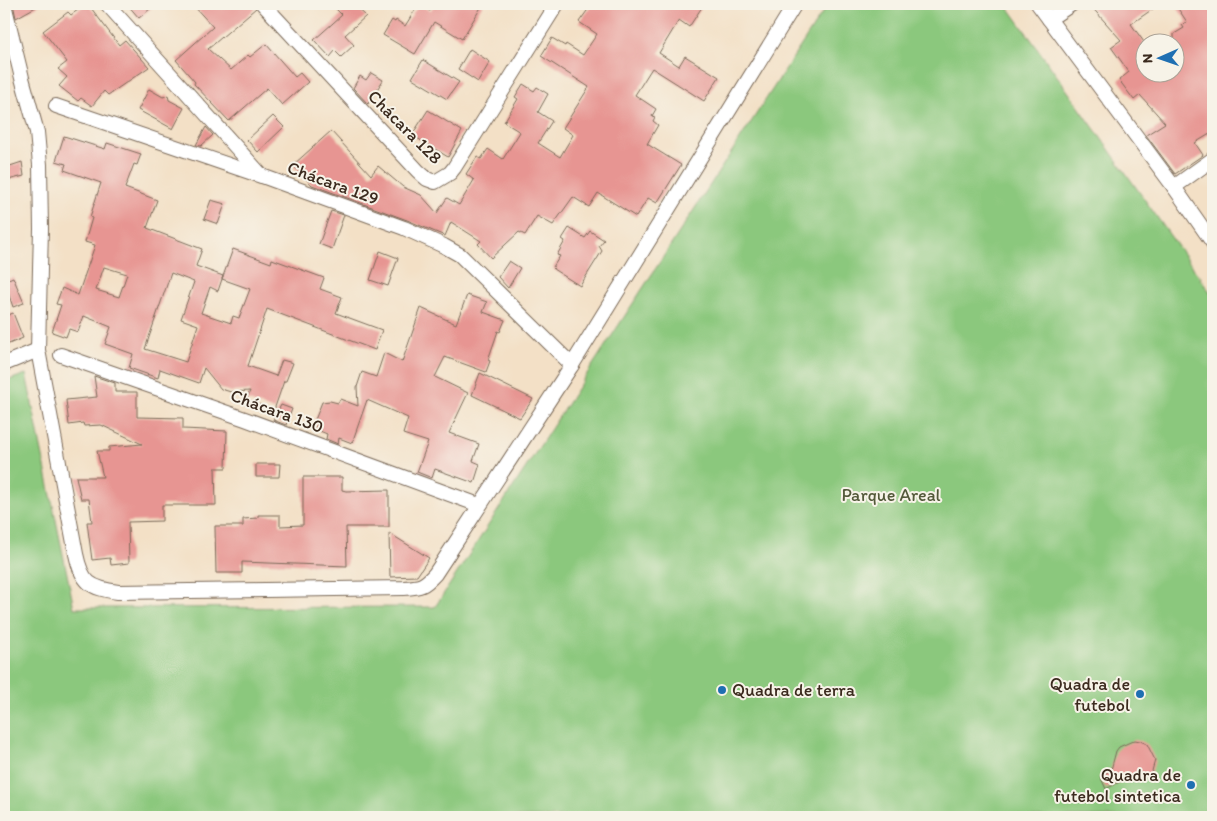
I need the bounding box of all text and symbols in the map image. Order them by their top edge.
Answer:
north arrow [1134,32,1184,82]
text: N [1139,53,1156,63]
street label: Chácara 128 [363,85,447,169]
street label: Chácara 129 [284,156,382,210]
street label: Chácara 130 [227,384,327,438]
park label: Parque Areal [841,484,941,506]
place label: Quadra de futebol [1050,673,1130,716]
place label: Quadra de terra [732,679,856,701]
marker: Quadra de terra [716,684,728,696]
marker: Quadra de futebol [1134,688,1146,700]
place label: Quadra de futebol sintetica [1054,764,1182,807]
marker: Quadra de futebol sintetica [1185,779,1197,791]

